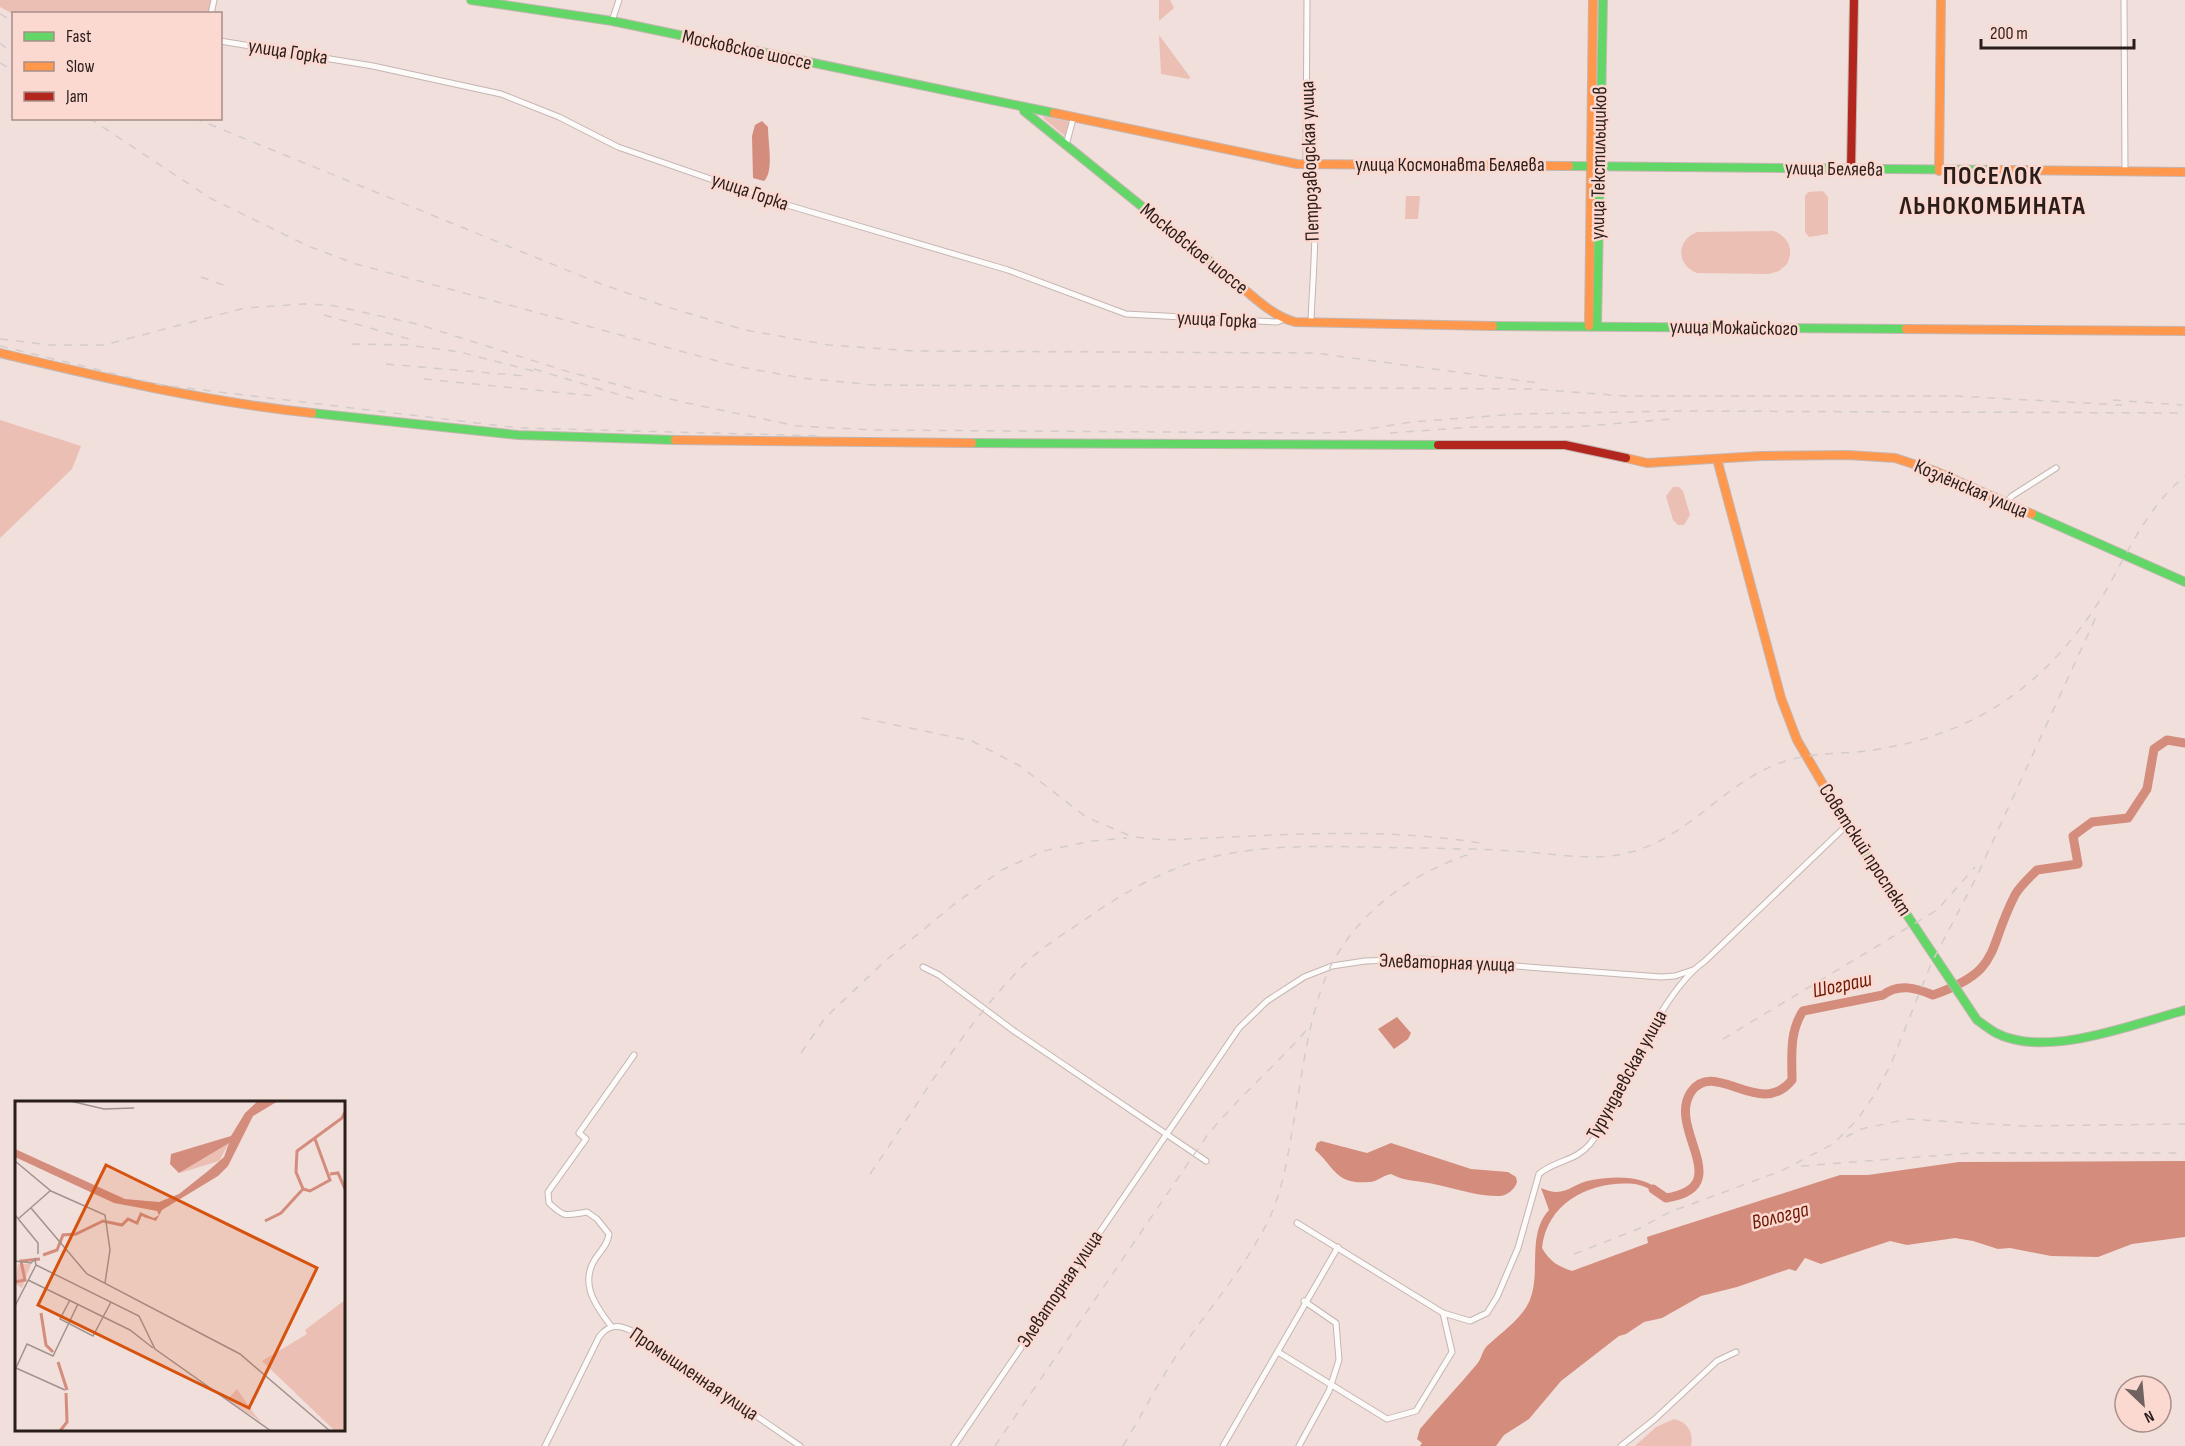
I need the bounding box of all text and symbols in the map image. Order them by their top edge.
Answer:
legend [12,12,222,120]
scale bar [1981,12,2134,50]
text: 200 m [1990,23,2028,44]
street label: Московское шоссе [680,25,814,75]
text: Fast [66,26,92,47]
street label: улица Горка [247,34,329,70]
text: Slow [66,56,95,77]
street label: Петрозаводская улица [1295,80,1325,242]
text: Jam [65,86,88,107]
street label: улица Текстильщиков [1586,86,1612,240]
street label: улица Космонавта Беляева [1355,153,1545,177]
street label: улица Беляева [1785,156,1883,182]
district label: ПОСЕЛОК ЛЬНОКОМБИНАТА [1899,161,2086,222]
street label: улица Горка [708,168,792,216]
street label: Московское шоссе [1135,198,1253,300]
street label: улица Горка [1176,306,1258,334]
street label: улица Можайского [1670,315,1798,341]
street label: Козлёнская улица [1911,454,2031,524]
street label: Советский проспект [1813,780,1917,920]
street label: Элеваторная улица [1379,949,1515,977]
water label: Шограш [1810,967,1874,1003]
street label: Турундаевская улица [1581,1006,1673,1144]
inset map [15,1101,345,1431]
water label: Вологда [1749,1197,1812,1235]
street label: Элеваторная улица [1012,1226,1108,1352]
street label: Промышленная улица [625,1322,763,1426]
north arrow [2113,1374,2173,1434]
text: N [2141,1406,2157,1427]

